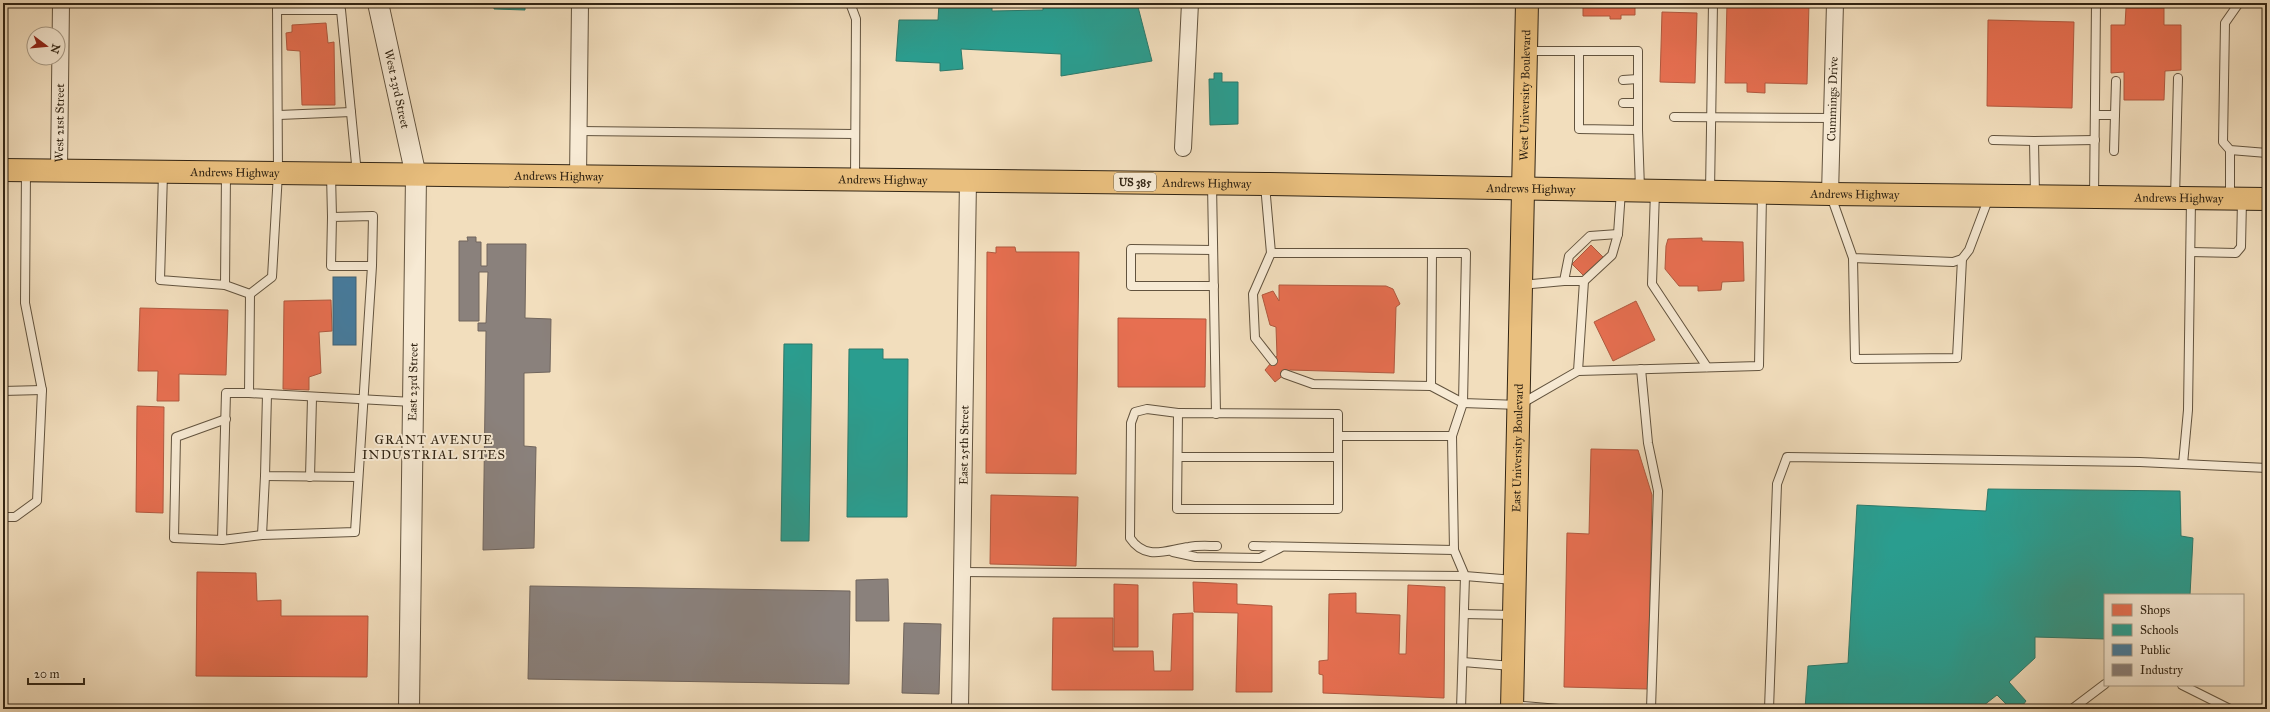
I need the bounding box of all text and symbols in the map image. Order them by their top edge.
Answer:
north arrow [26,26,66,66]
street label: West University Boulevard [1517,29,1533,161]
text: N [47,42,63,56]
street label: West 23rd Street [381,48,413,131]
street label: Cummings Drive [1824,56,1841,142]
street label: West 21st Street [52,83,67,163]
street label: Andrews Highway [189,165,280,181]
street label: Andrews Highway [513,169,604,184]
street label: Andrews Highway [837,172,928,188]
road number: US 385 [1114,173,1156,191]
street label: Andrews Highway [1161,176,1252,192]
street label: Andrews Highway [1485,181,1576,197]
street label: Andrews Highway [1809,187,1900,203]
street label: Andrews Highway [2133,190,2224,206]
street label: East 23rd Street [405,342,421,421]
street label: East University Boulevard [1509,383,1526,513]
street label: East 25th Street [956,404,972,485]
district label: GRANT AVENUE INDUSTRIAL SITES [362,432,506,463]
legend [2104,594,2244,686]
text: Shops [2140,603,2170,617]
text: Schools [2140,623,2178,637]
text: Public [2140,643,2171,657]
scale bar [28,660,84,686]
text: Industry [2140,663,2183,677]
text: 20 m [34,667,60,681]

